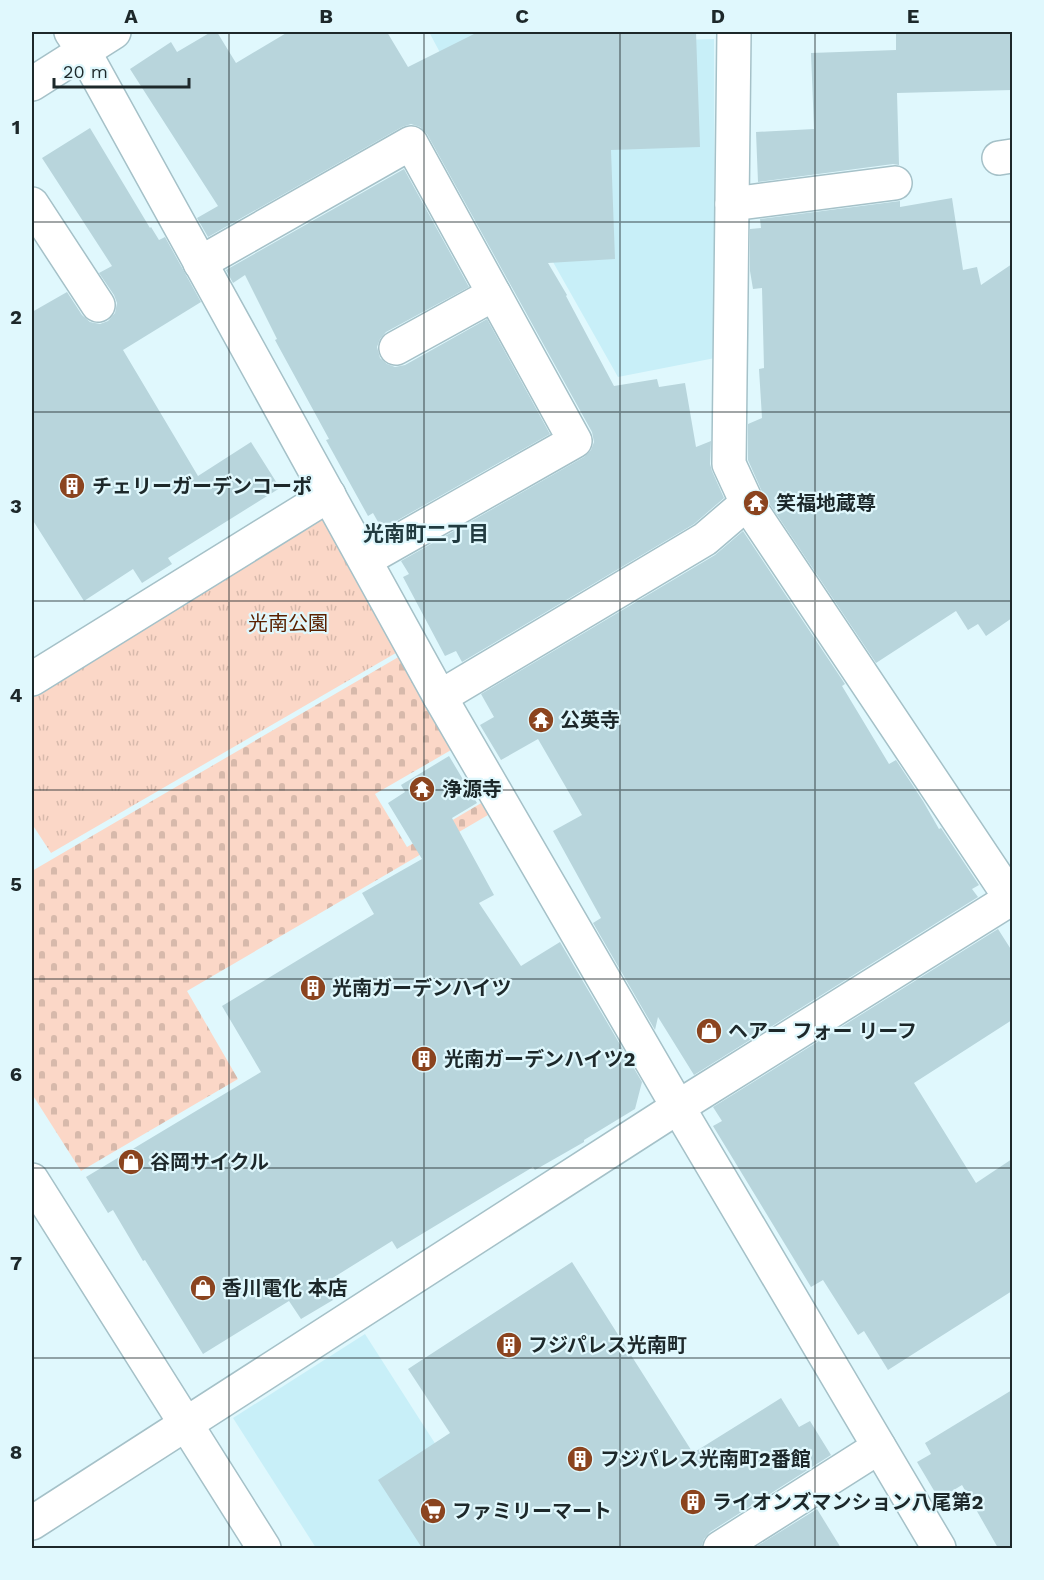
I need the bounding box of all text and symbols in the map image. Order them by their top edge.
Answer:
text: A [124,4,138,28]
text: B [319,4,333,28]
text: C [515,4,529,28]
text: D [711,4,725,28]
text: E [907,4,919,28]
scale bar [54,51,189,89]
text: 20 m [63,61,108,82]
text: 1 [12,115,20,139]
text: 2 [10,305,22,329]
building icon: チェリーガーデンコーポ [57,471,87,501]
place label: チェリーガーデンコーポ [92,474,312,498]
temple icon: 笑福地蔵尊 [741,488,771,518]
place label: 笑福地蔵尊 [776,491,876,515]
text: 3 [10,494,22,518]
district label: 光南町二丁目 [363,521,489,546]
park label: 光南公園 [248,611,328,635]
text: 4 [10,683,23,707]
temple icon: 公英寺 [526,705,556,735]
place label: 公英寺 [560,708,620,732]
temple icon: 浄源寺 [407,774,437,804]
place label: 浄源寺 [442,777,502,801]
text: 5 [10,872,22,896]
building icon: 光南ガーデンハイツ [298,973,328,1003]
place label: 光南ガーデンハイツ [332,976,512,1000]
shop icon: ヘアー フォー リーフ [694,1016,724,1046]
place label: ヘアー フォー リーフ [728,1019,917,1043]
building icon: 光南ガーデンハイツ2 [409,1044,439,1074]
place label: 光南ガーデンハイツ2 [444,1047,636,1071]
text: 6 [10,1062,22,1086]
shop icon: 谷岡サイクル [116,1147,146,1177]
place label: 谷岡サイクル [150,1150,269,1174]
text: 7 [10,1251,22,1275]
shop icon: 香川電化 本店 [188,1273,218,1303]
place label: 香川電化 本店 [222,1276,348,1300]
building icon: フジパレス光南町 [494,1330,524,1360]
place label: フジパレス光南町 [528,1333,687,1357]
text: 8 [10,1440,22,1464]
building icon: フジパレス光南町2番館 [565,1444,595,1474]
place label: フジパレス光南町2番館 [600,1447,811,1471]
building icon: ライオンズマンション八尾第2 [678,1487,708,1517]
place label: ライオンズマンション八尾第2 [712,1490,984,1514]
supermarket icon: ファミリーマート [418,1496,448,1526]
place label: ファミリーマート [452,1499,612,1523]

